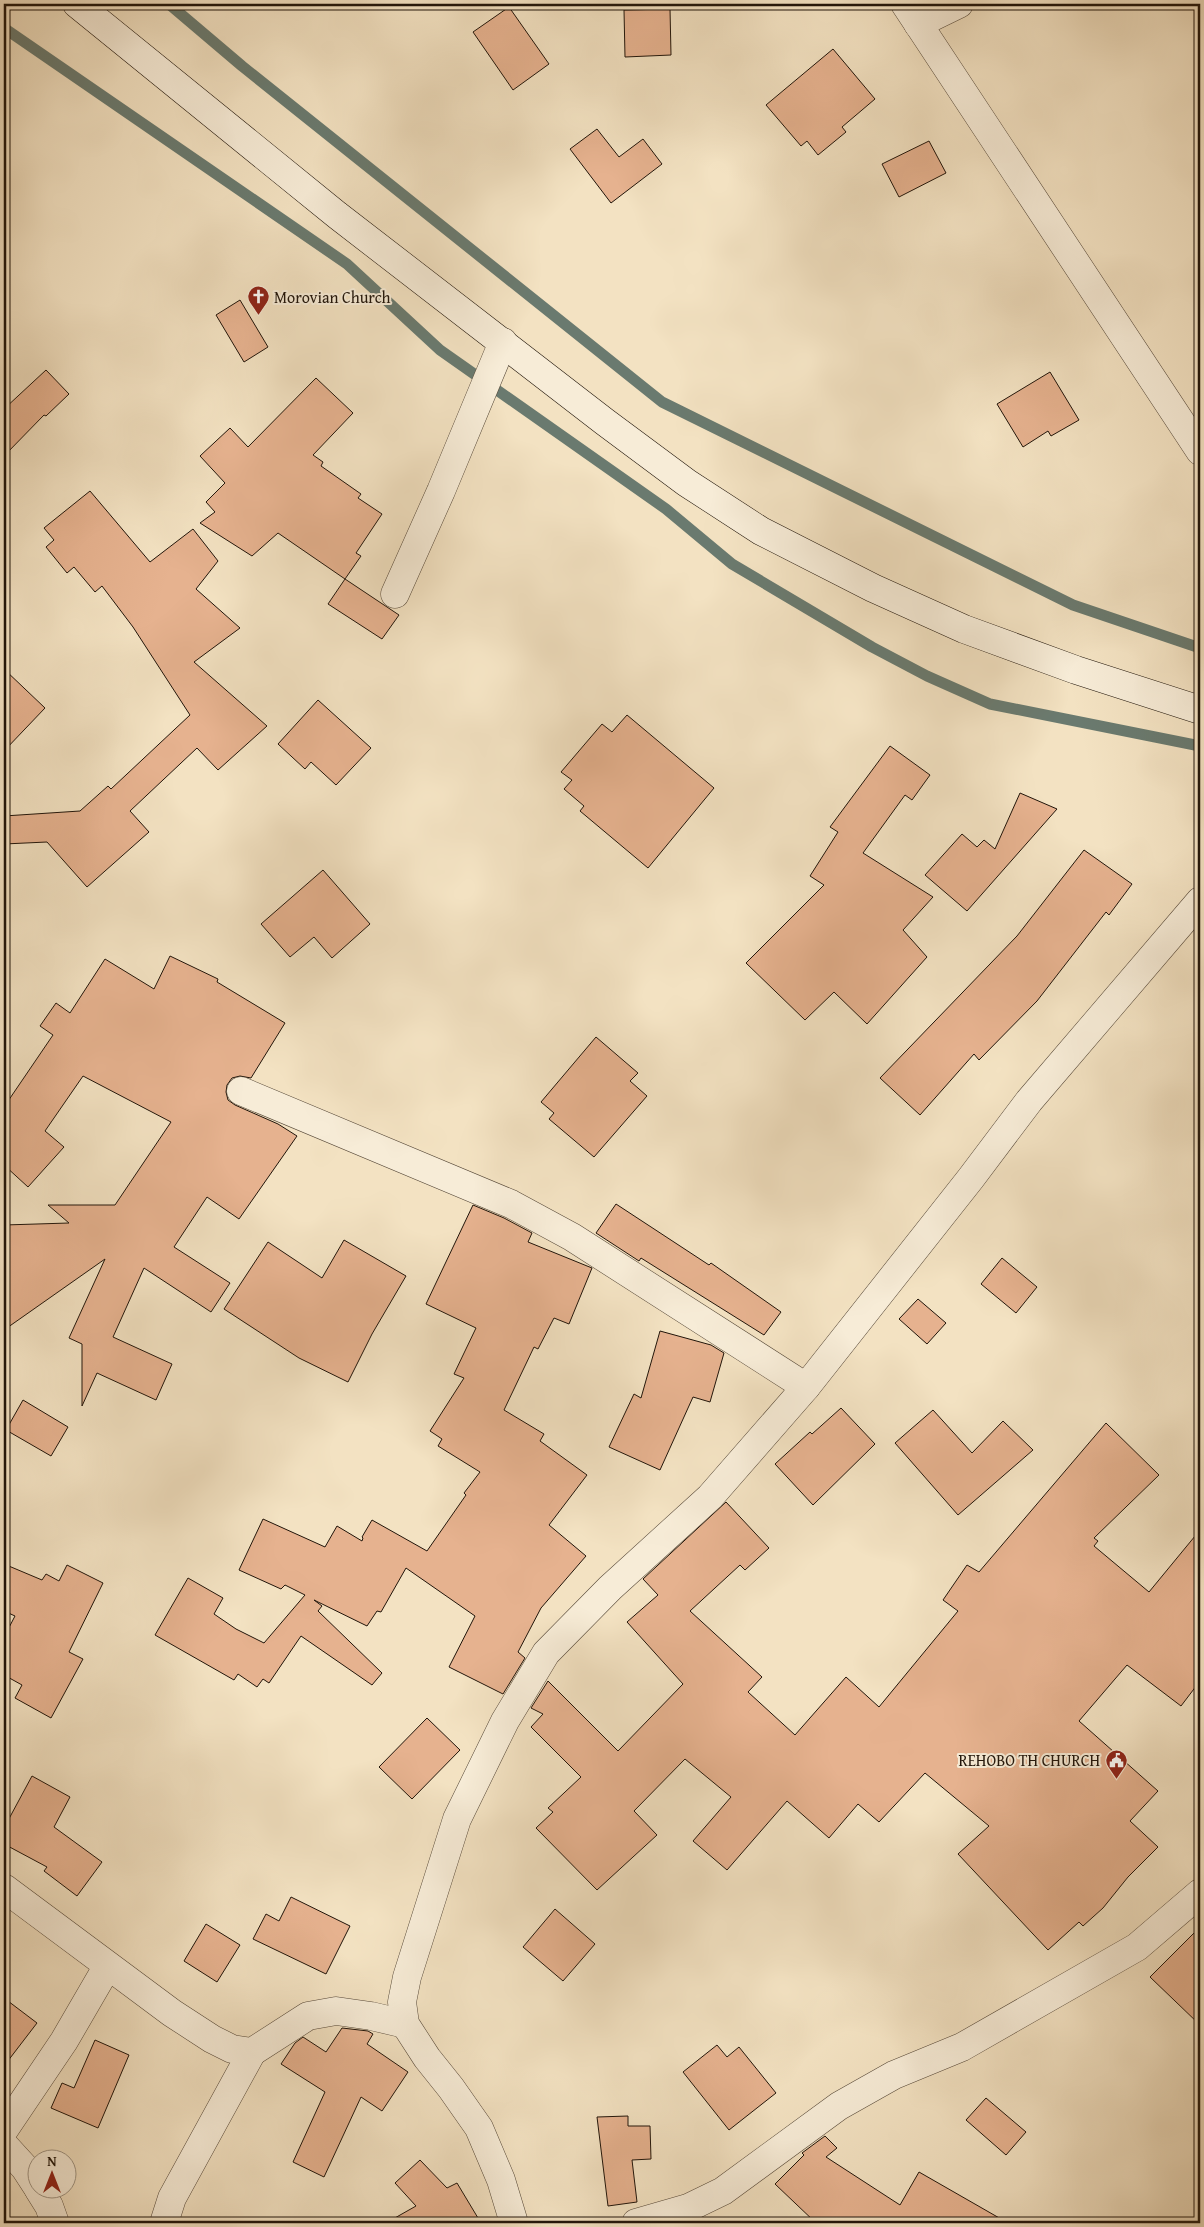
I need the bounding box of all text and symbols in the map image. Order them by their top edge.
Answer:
church icon: Morovian Church [246,285,270,316]
place label: Morovian Church [274,285,391,309]
place label: REHOBO TH CHURCH [959,1748,1100,1772]
public building icon: REHOBO TH CHURCH [1104,1748,1128,1779]
north arrow [28,2150,78,2200]
text: N [47,2151,57,2171]

